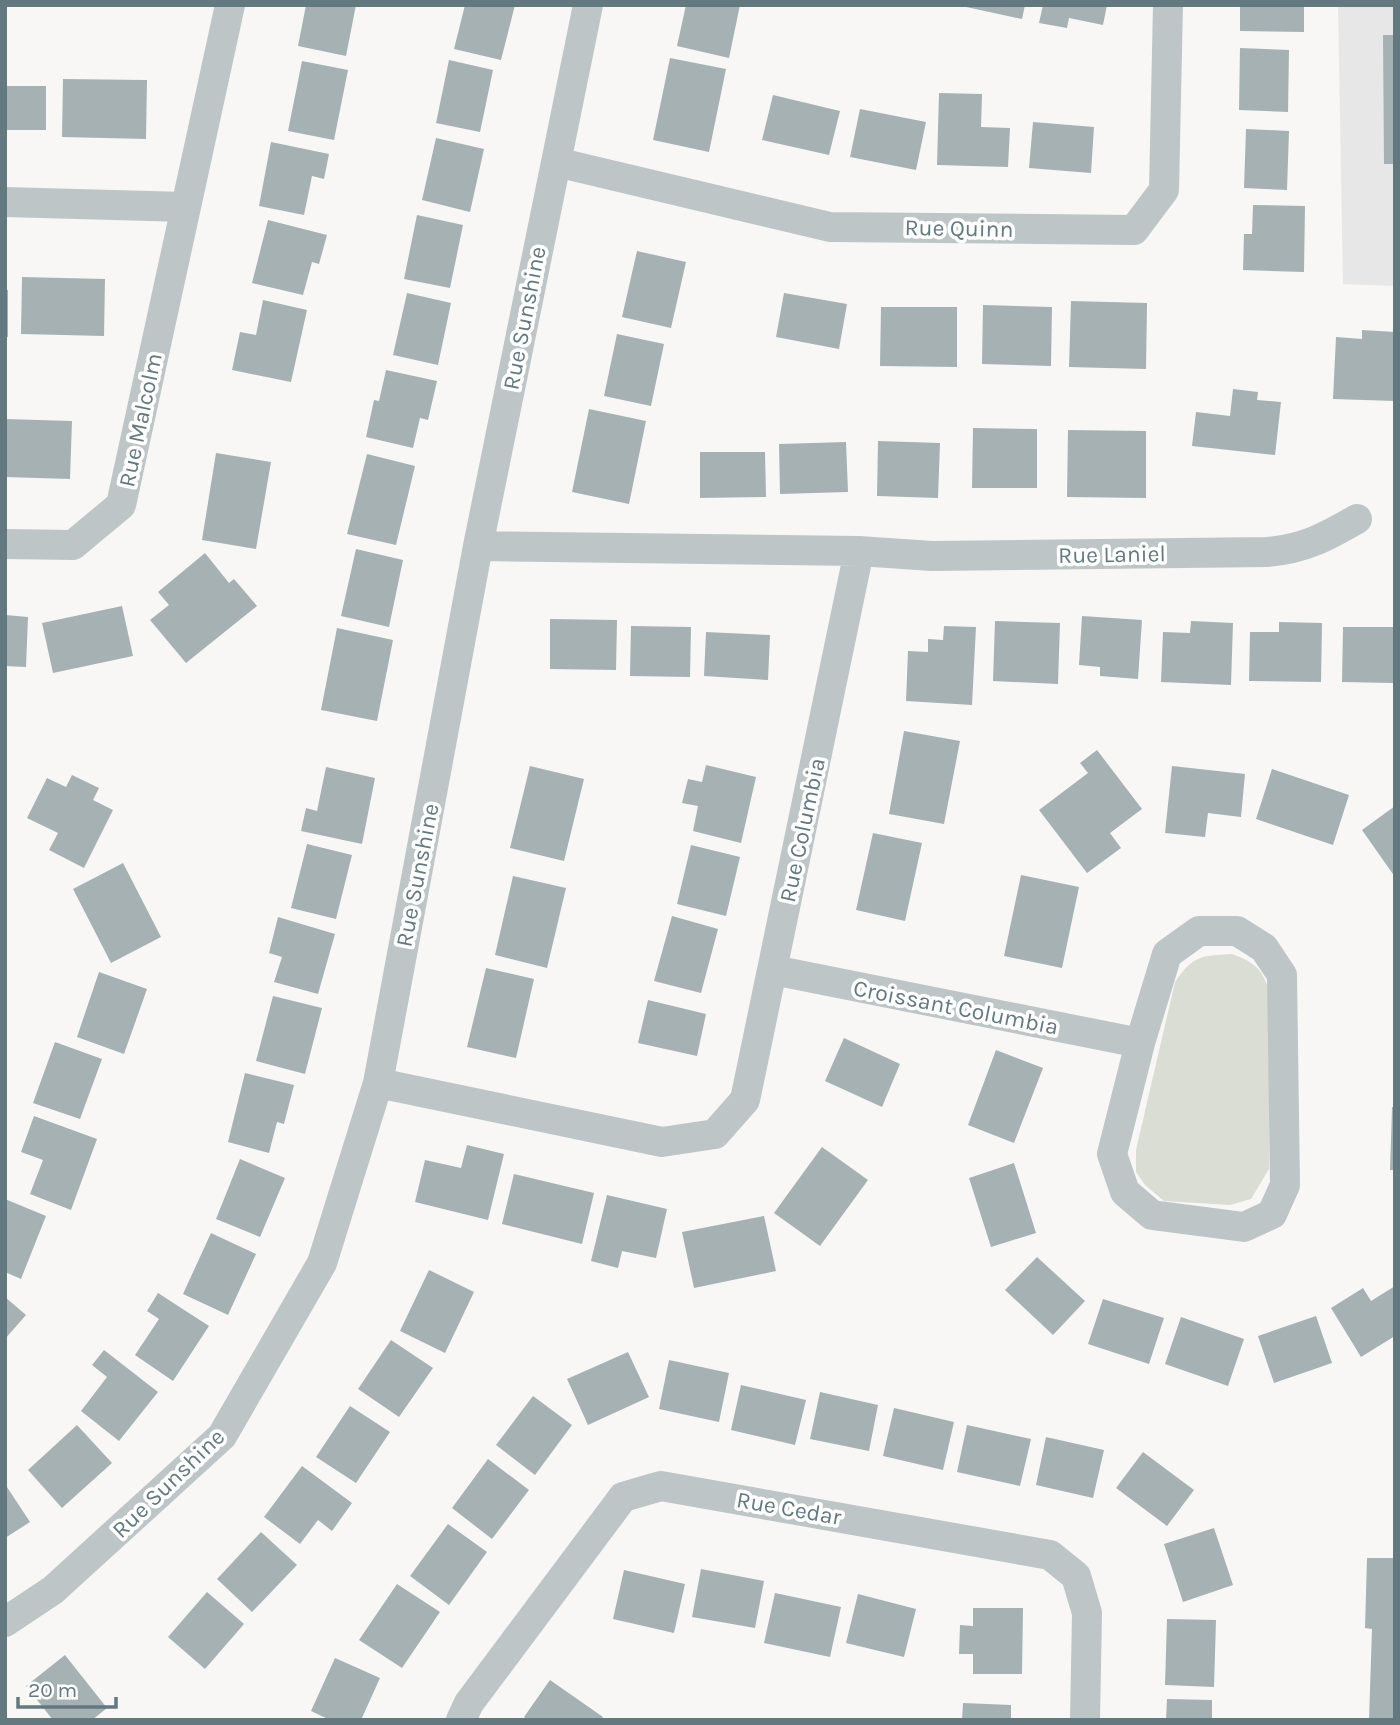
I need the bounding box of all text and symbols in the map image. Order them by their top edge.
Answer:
street label: Rue Quinn [904,214,1014,243]
street label: Rue Sunshine [497,244,552,392]
street label: Rue Malcolm [113,351,168,490]
street label: Rue Laniel [1058,540,1166,569]
street label: Rue Columbia [774,755,831,905]
street label: Rue Sunshine [390,801,445,949]
street label: Croissant Columbia [851,974,1061,1041]
street label: Rue Sunshine [107,1423,230,1544]
street label: Rue Cedar [734,1486,844,1531]
scale bar [18,1666,116,1710]
text: 20 m [28,1678,77,1702]

